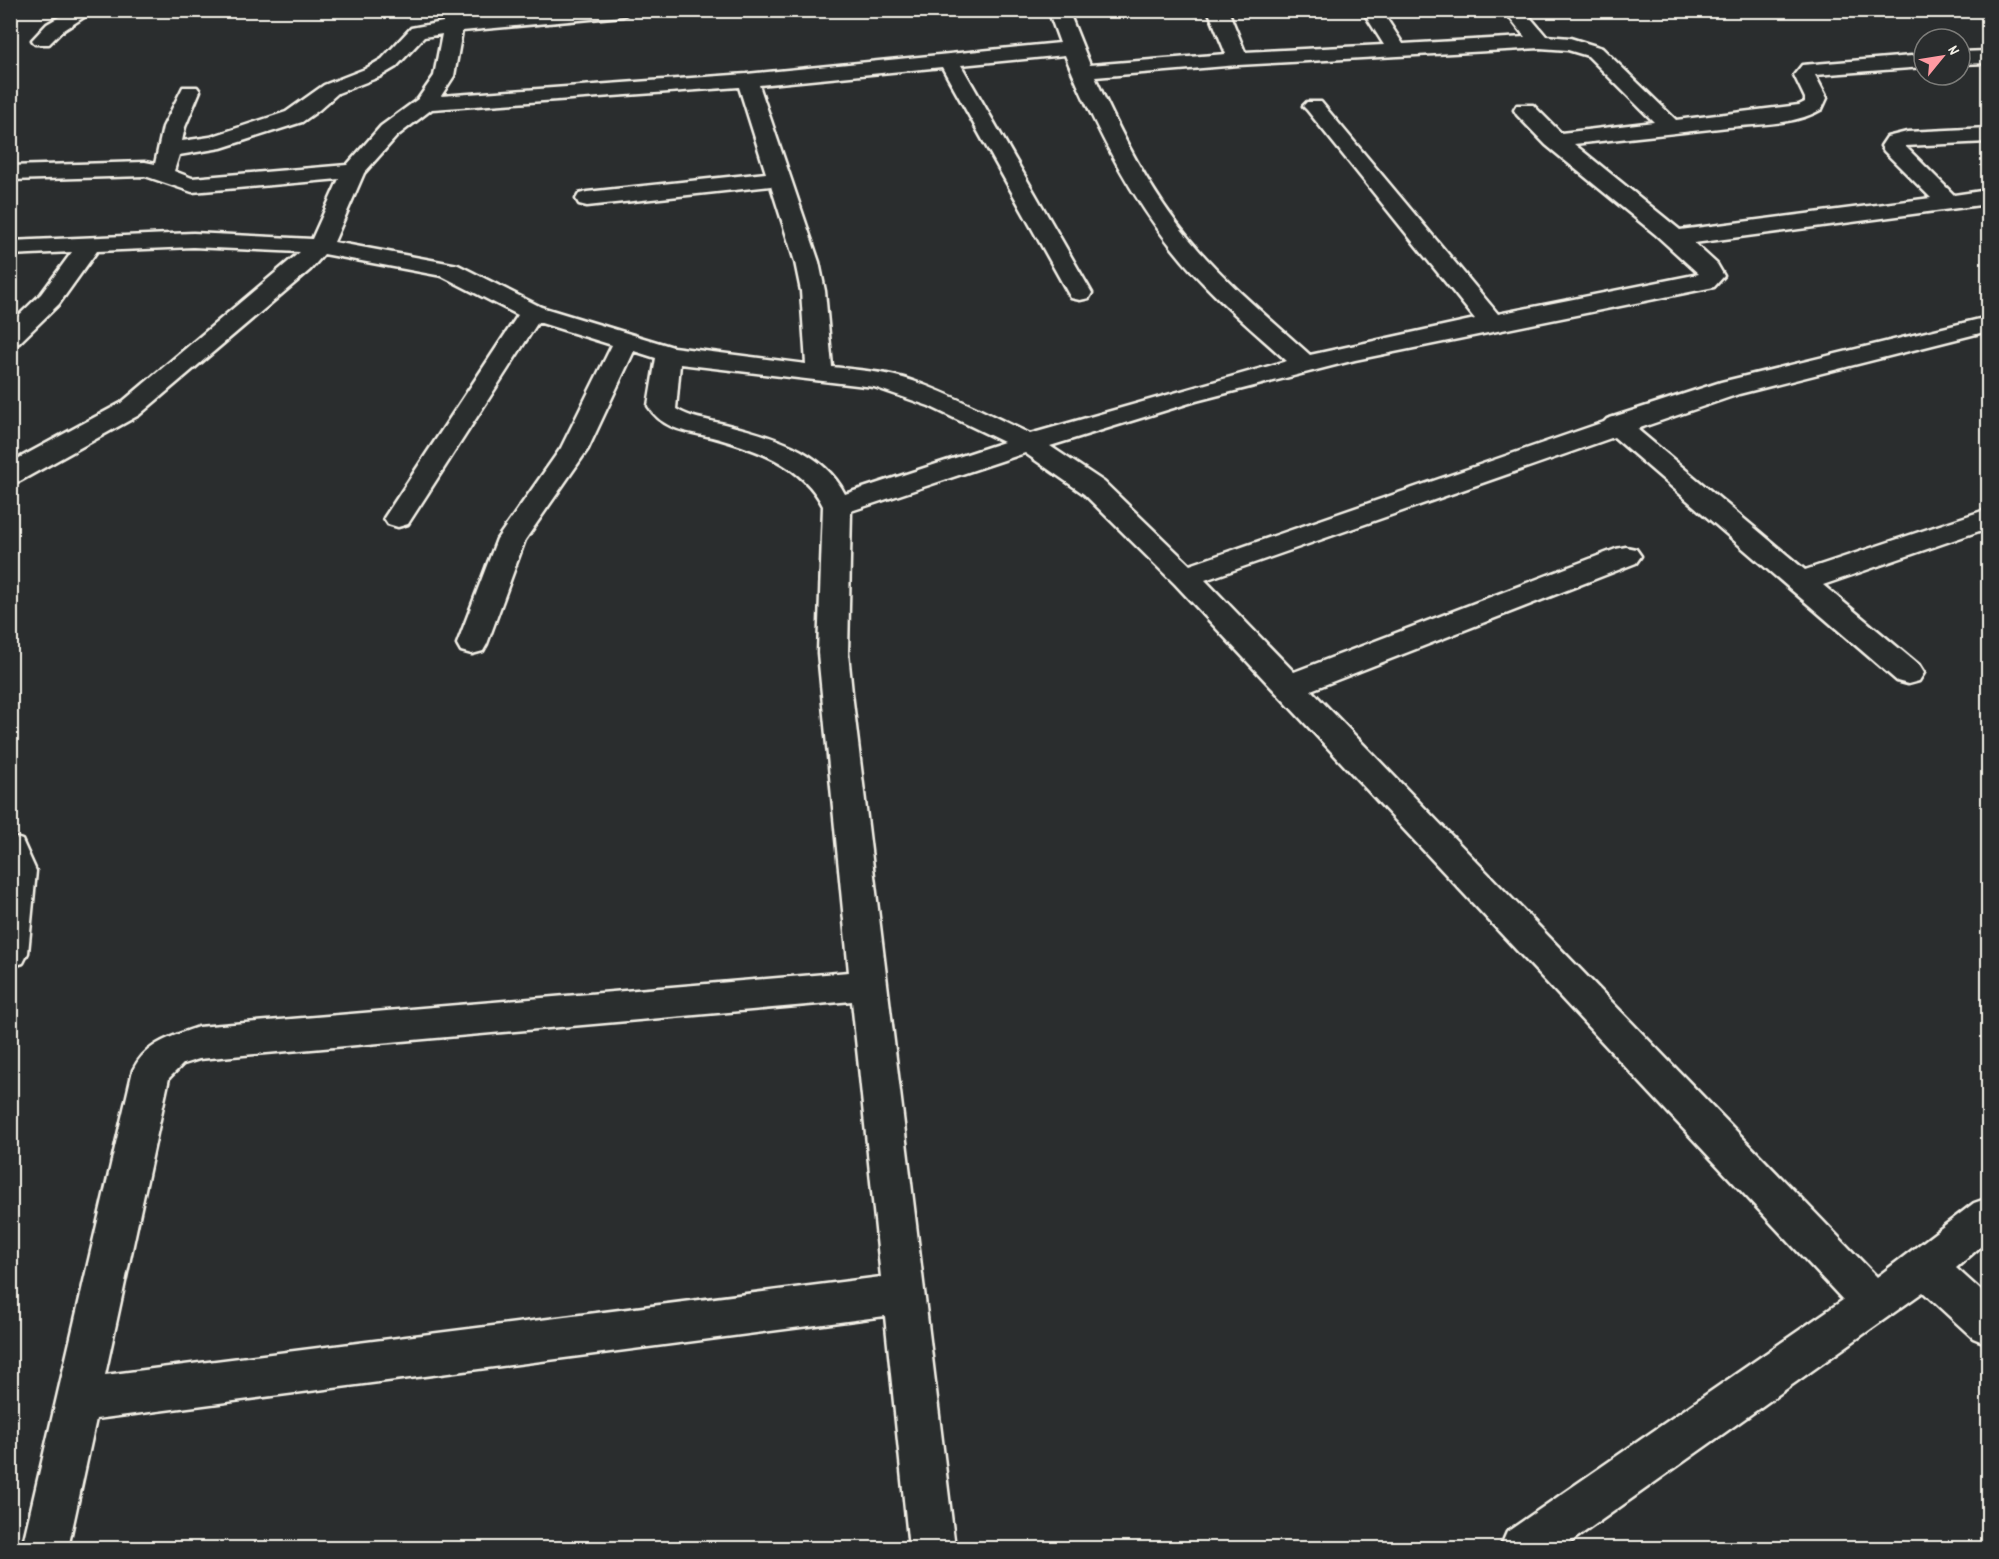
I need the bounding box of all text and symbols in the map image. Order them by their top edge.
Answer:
north arrow [1912,27,1972,87]
text: N [1941,42,1965,60]

